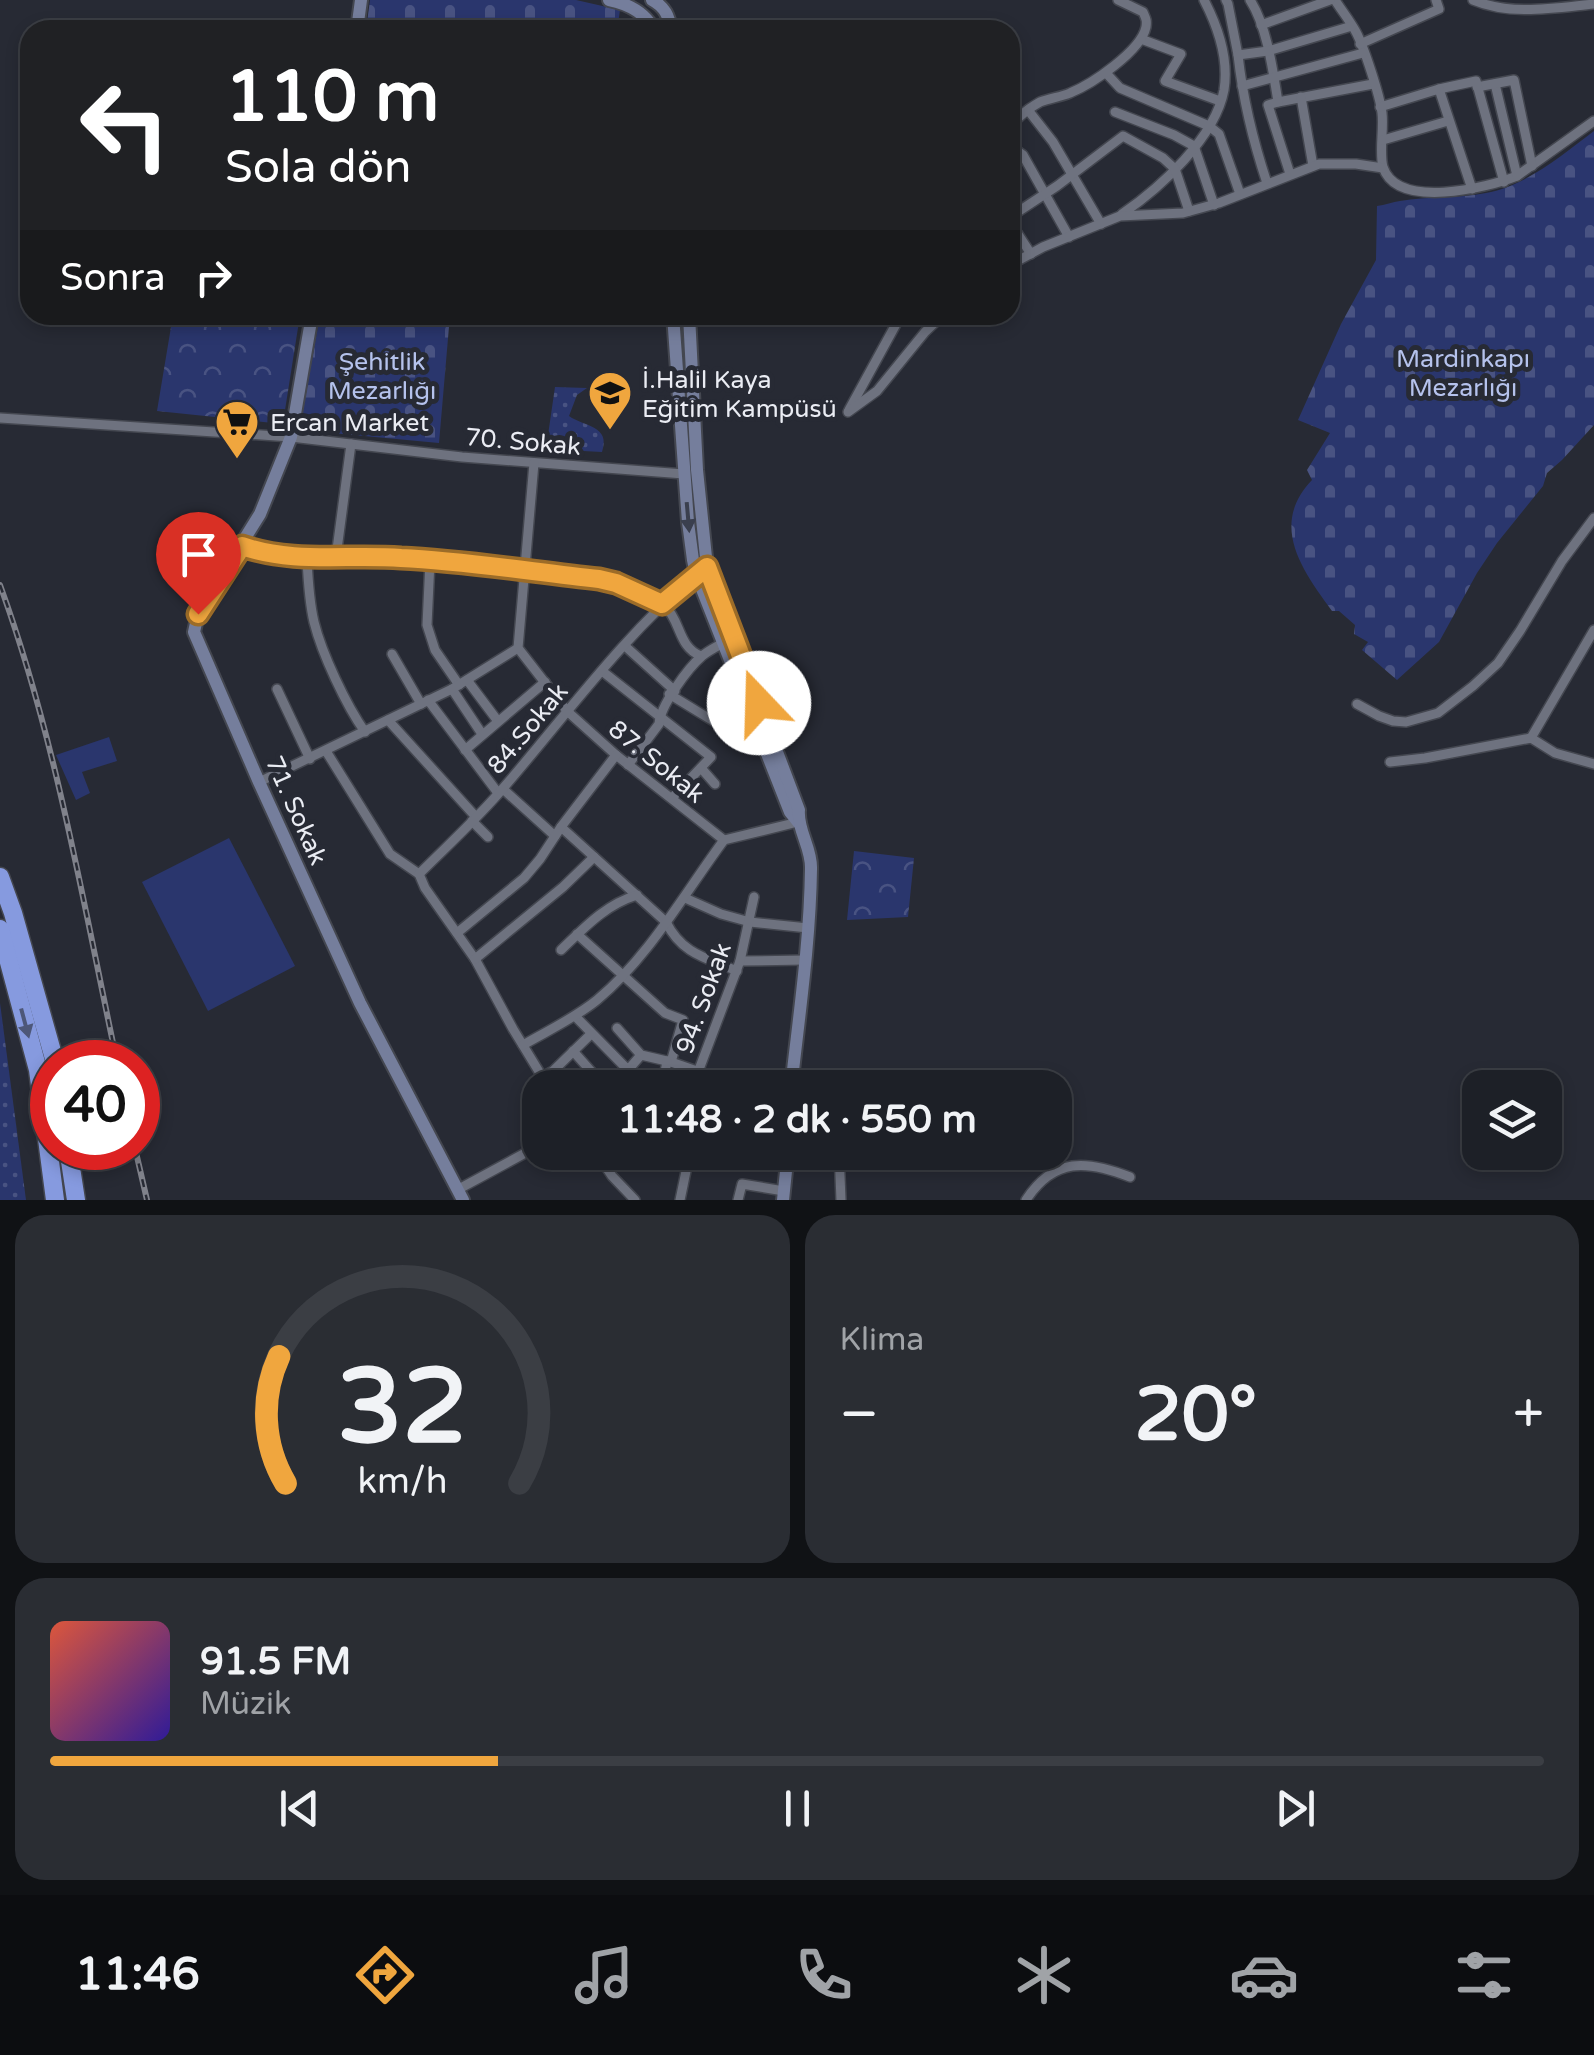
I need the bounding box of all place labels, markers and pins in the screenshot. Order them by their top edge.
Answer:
place label: İ.Halil Kaya Eğitim Kampüsü [642,365,837,424]
school or university icon: İ.Halil Kaya Eğitim Kampüsü [587,370,633,431]
supermarket icon: Ercan Market [214,399,260,460]
place label: Ercan Market [270,408,429,438]
pin [156,512,241,615]

